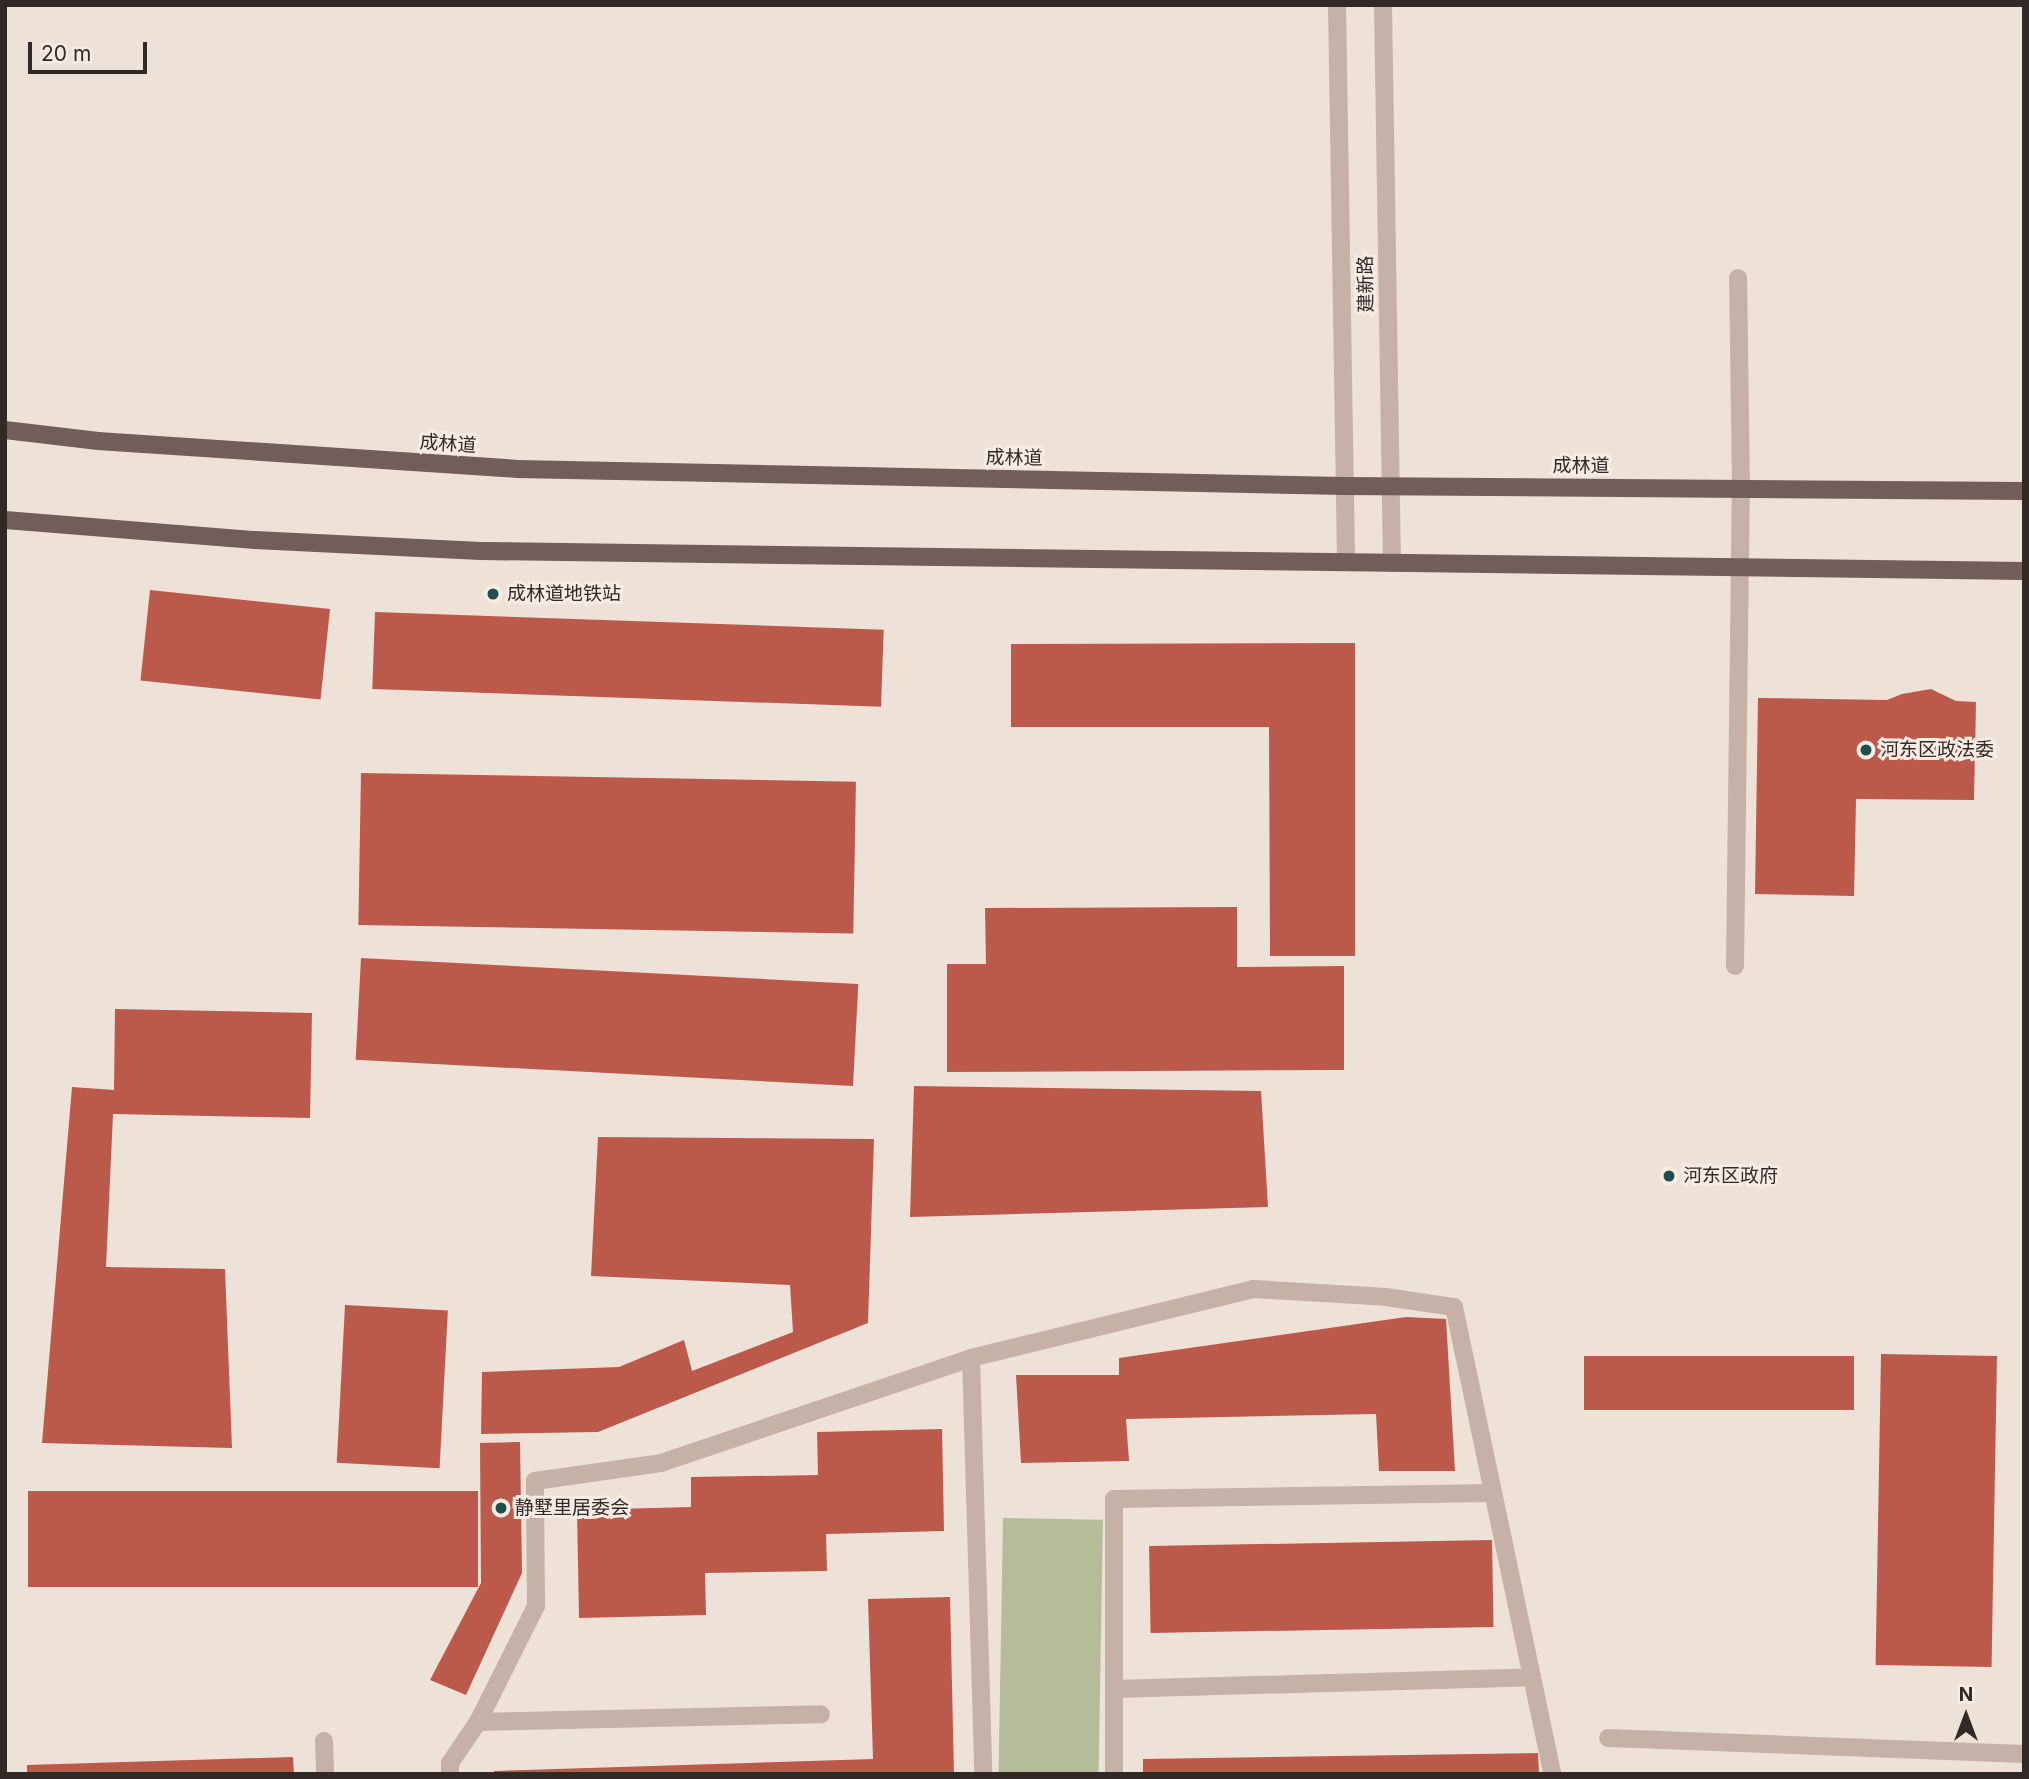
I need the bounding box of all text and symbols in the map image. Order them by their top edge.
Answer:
scale bar [32,28,150,72]
text: 20 m [41,41,91,66]
street label: 建新路 [1354,255,1378,313]
street label: 成林道 [419,431,477,457]
street label: 成林道 [985,446,1043,470]
street label: 成林道 [1553,455,1609,477]
place label: 成林道地铁站 [507,583,621,605]
marker: 成林道地铁站 [485,586,501,602]
place label: 河东区政法委 [1880,739,1994,761]
marker: 河东区政法委 [1858,742,1874,758]
place label: 河东区政府 [1683,1165,1778,1187]
marker: 河东区政府 [1661,1168,1677,1184]
place label: 静墅里居委会 [515,1497,629,1519]
marker: 静墅里居委会 [493,1500,509,1516]
north arrow [1931,1681,2001,1751]
text: N [1959,1683,1973,1706]

